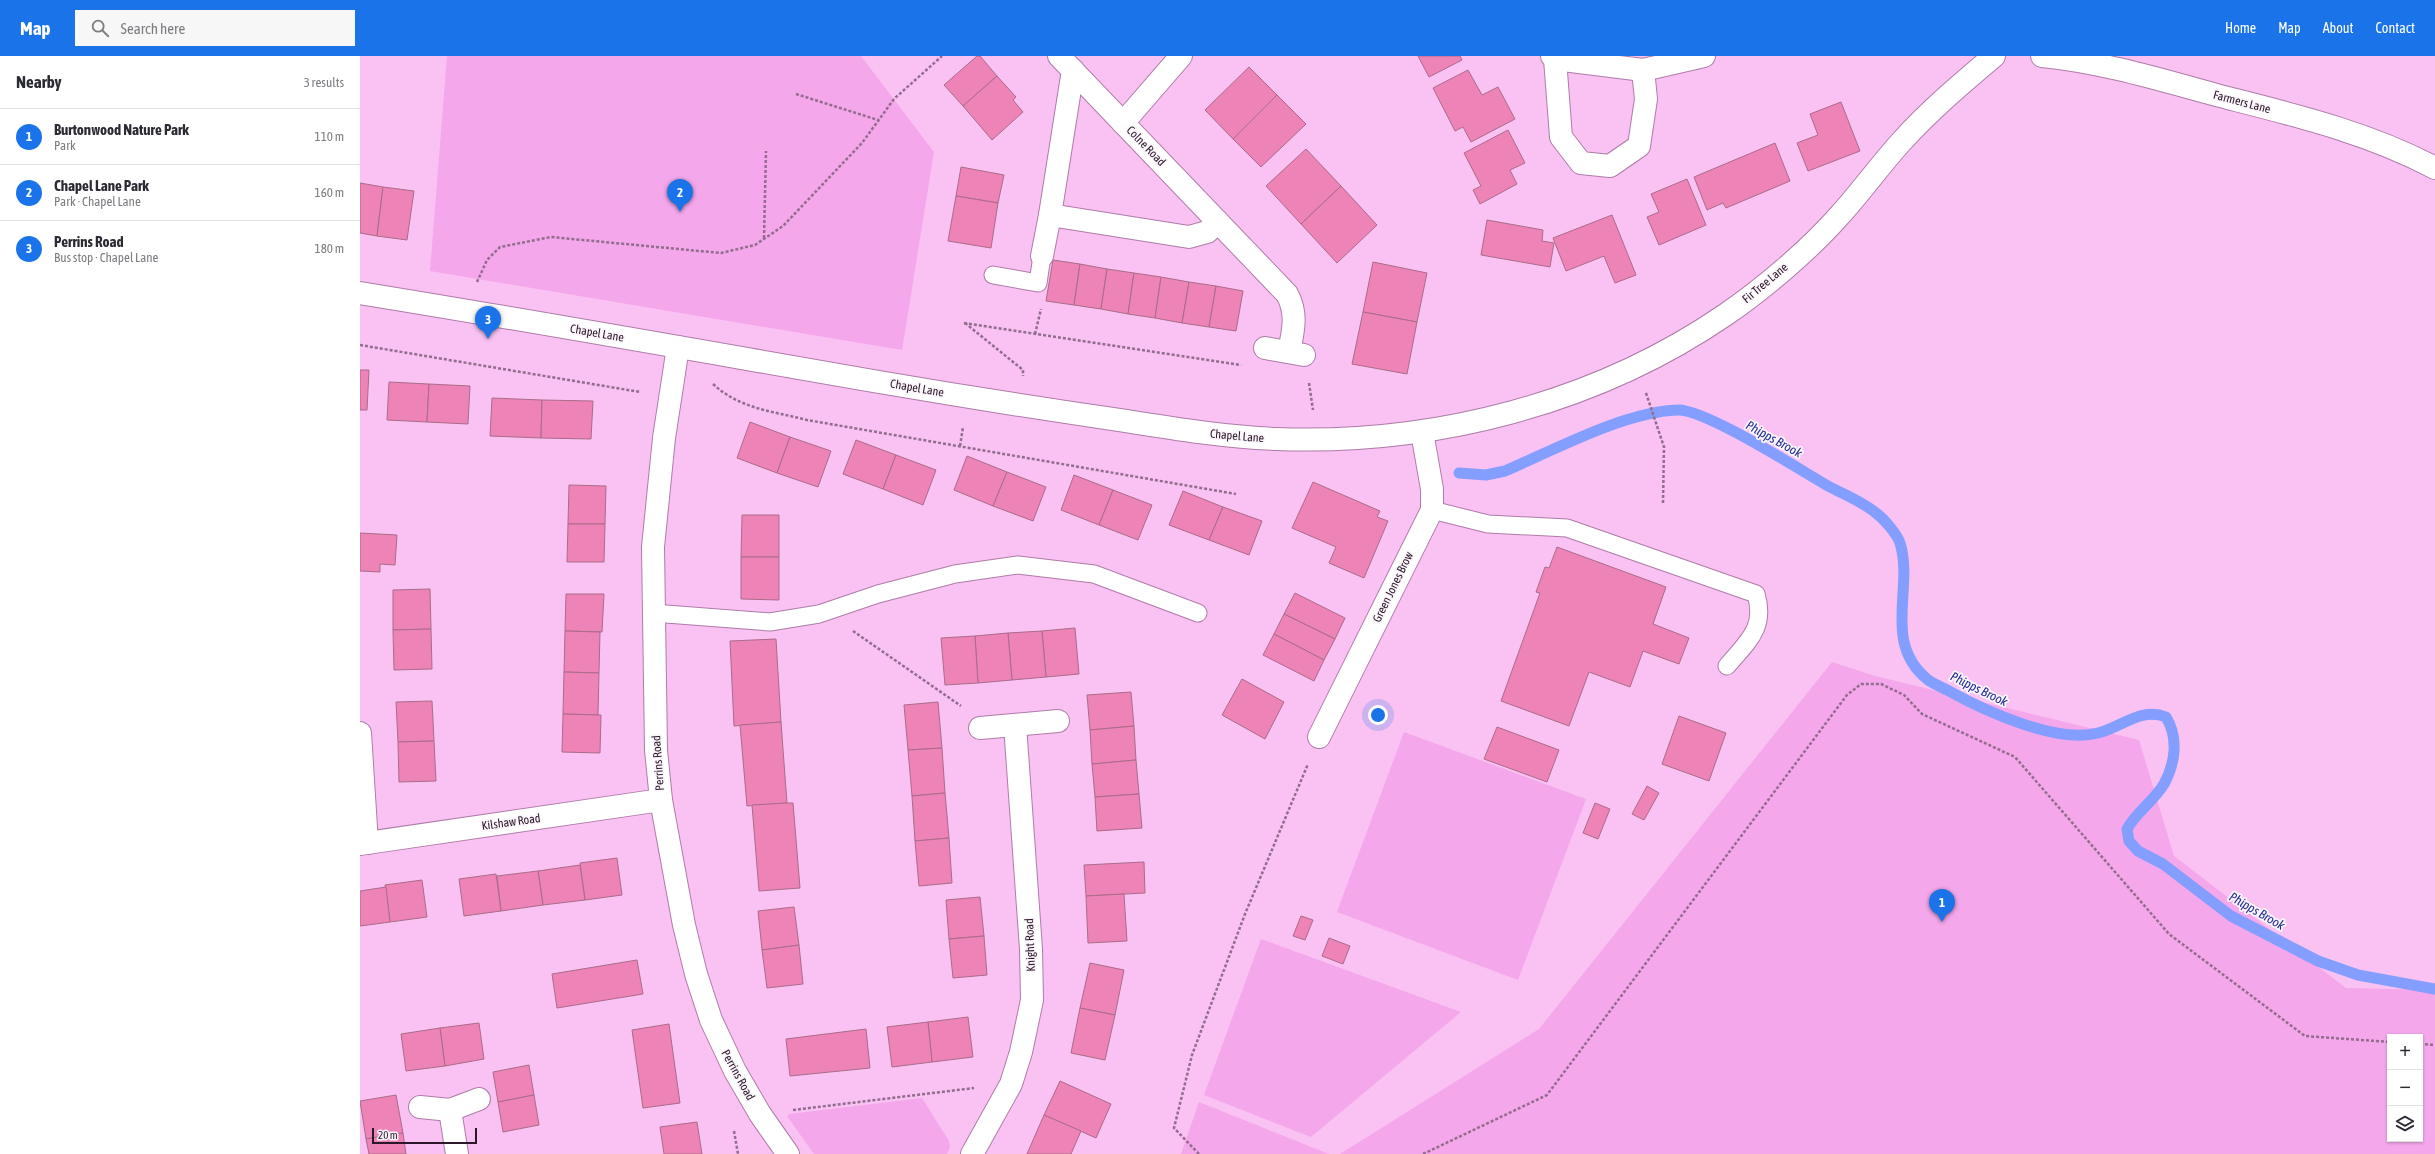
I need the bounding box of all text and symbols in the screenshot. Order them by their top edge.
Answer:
search box [75,10,355,46]
text: Map [20,17,51,39]
icon: search [89,17,111,39]
text: Search here [121,20,185,37]
text: Home [2225,20,2256,36]
text: Map [2278,20,2301,36]
text: About [2323,20,2354,36]
text: Contact [2376,20,2415,36]
text: Nearby [16,72,62,92]
text: 3 results [304,75,344,90]
street label: Farmers Lane [2212,88,2272,116]
text: Burtonwood Nature Park [54,121,189,138]
street label: Colne Road [1124,123,1168,169]
text: 1 [26,129,32,144]
text: 110 m [315,129,344,144]
text: Park [54,138,76,153]
text: Chapel Lane Park [54,177,149,194]
pin: 2 [667,179,693,212]
text: 2 [26,185,32,200]
text: 160 m [315,185,344,200]
text: Park · Chapel Lane [54,194,141,209]
text: Perrins Road [54,233,124,250]
text: 3 [26,241,32,256]
text: 180 m [315,241,344,256]
text: Bus stop · Chapel Lane [54,250,158,265]
street label: Fir Tree Lane [1739,260,1791,306]
pin: 3 [475,306,501,339]
street label: Chapel Lane [569,321,625,345]
street label: Chapel Lane [889,376,945,400]
water label: Phipps Brook [1743,417,1805,461]
street label: Chapel Lane [1209,427,1265,445]
street label: Green Jones Brow [1370,549,1416,625]
water label: Phipps Brook [1948,669,2010,709]
your location [1368,705,1388,725]
street label: Perrins Road [649,735,667,791]
street label: Kilshaw Road [481,811,541,833]
pin: 1 [1929,889,1955,922]
water label: Phipps Brook [2226,889,2288,933]
street label: Knight Road [1022,918,1038,972]
map controls [2387,1034,2423,1142]
button: + [2387,1034,2423,1070]
street label: Perrins Road [718,1047,758,1103]
button: − [2387,1070,2423,1106]
button: layers [2387,1106,2423,1142]
scale bar [372,1126,477,1145]
text: 20 m [378,1129,398,1141]

